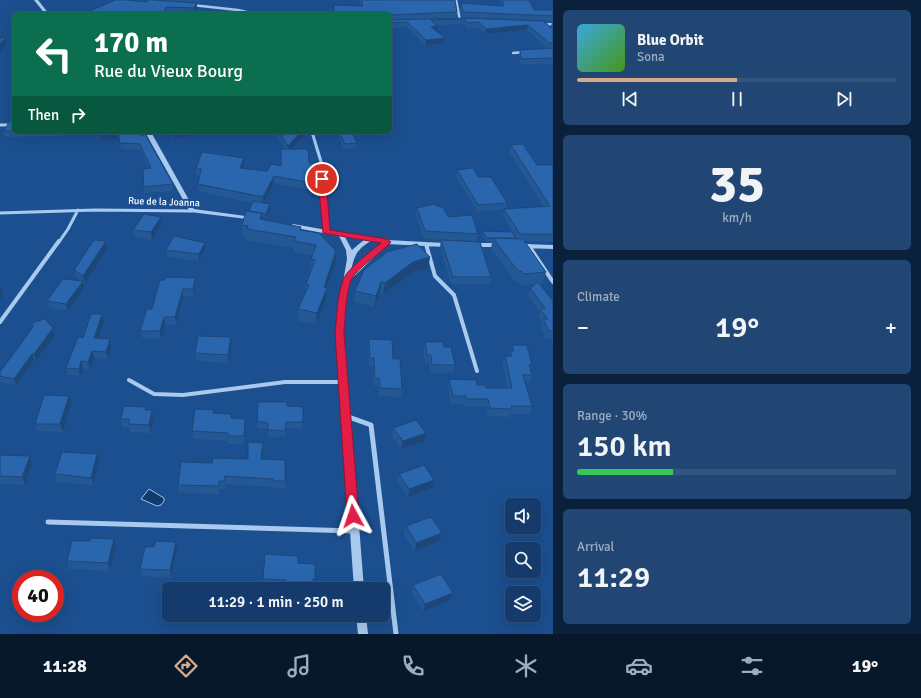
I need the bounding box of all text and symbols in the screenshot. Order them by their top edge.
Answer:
text: 170 m [94,26,168,60]
icon: left [28,28,80,80]
text: Blue Orbit [637,31,704,49]
text: Sona [637,49,665,65]
text: Rue du Vieux Bourg [94,60,243,82]
icon: previous [619,88,641,110]
icon: pause [726,88,748,110]
icon: next [833,88,855,110]
icon: right [67,104,89,126]
text: Then [28,106,59,124]
text: 35 [709,152,765,216]
pin [305,162,339,196]
icon: arrive [311,168,333,190]
street label: Rue de la Joanna [128,195,200,209]
text: km/h [722,210,752,226]
text: Climate [577,289,620,305]
text: 19° [715,309,759,346]
text: − [577,314,589,341]
text: + [885,314,897,341]
text: Range · 30% [577,408,647,424]
text: 150 km [577,428,672,465]
position arrow [332,495,374,537]
map controls [505,498,541,622]
button: sound [505,498,541,534]
text: Arrival [577,539,614,555]
button: search [505,542,541,578]
text: 11:29 [577,559,650,596]
speed limit sign: 40 [12,570,64,622]
button: layers [505,586,541,622]
text: 11:29 · 1 min · 250 m [209,593,343,611]
icon: directions [172,652,200,680]
icon: music [285,652,313,680]
icon: phone [399,652,427,680]
icon: climate [512,652,540,680]
icon: car [625,652,653,680]
icon: filters [738,652,766,680]
text: 11:28 [43,655,87,677]
text: 19° [852,655,878,677]

